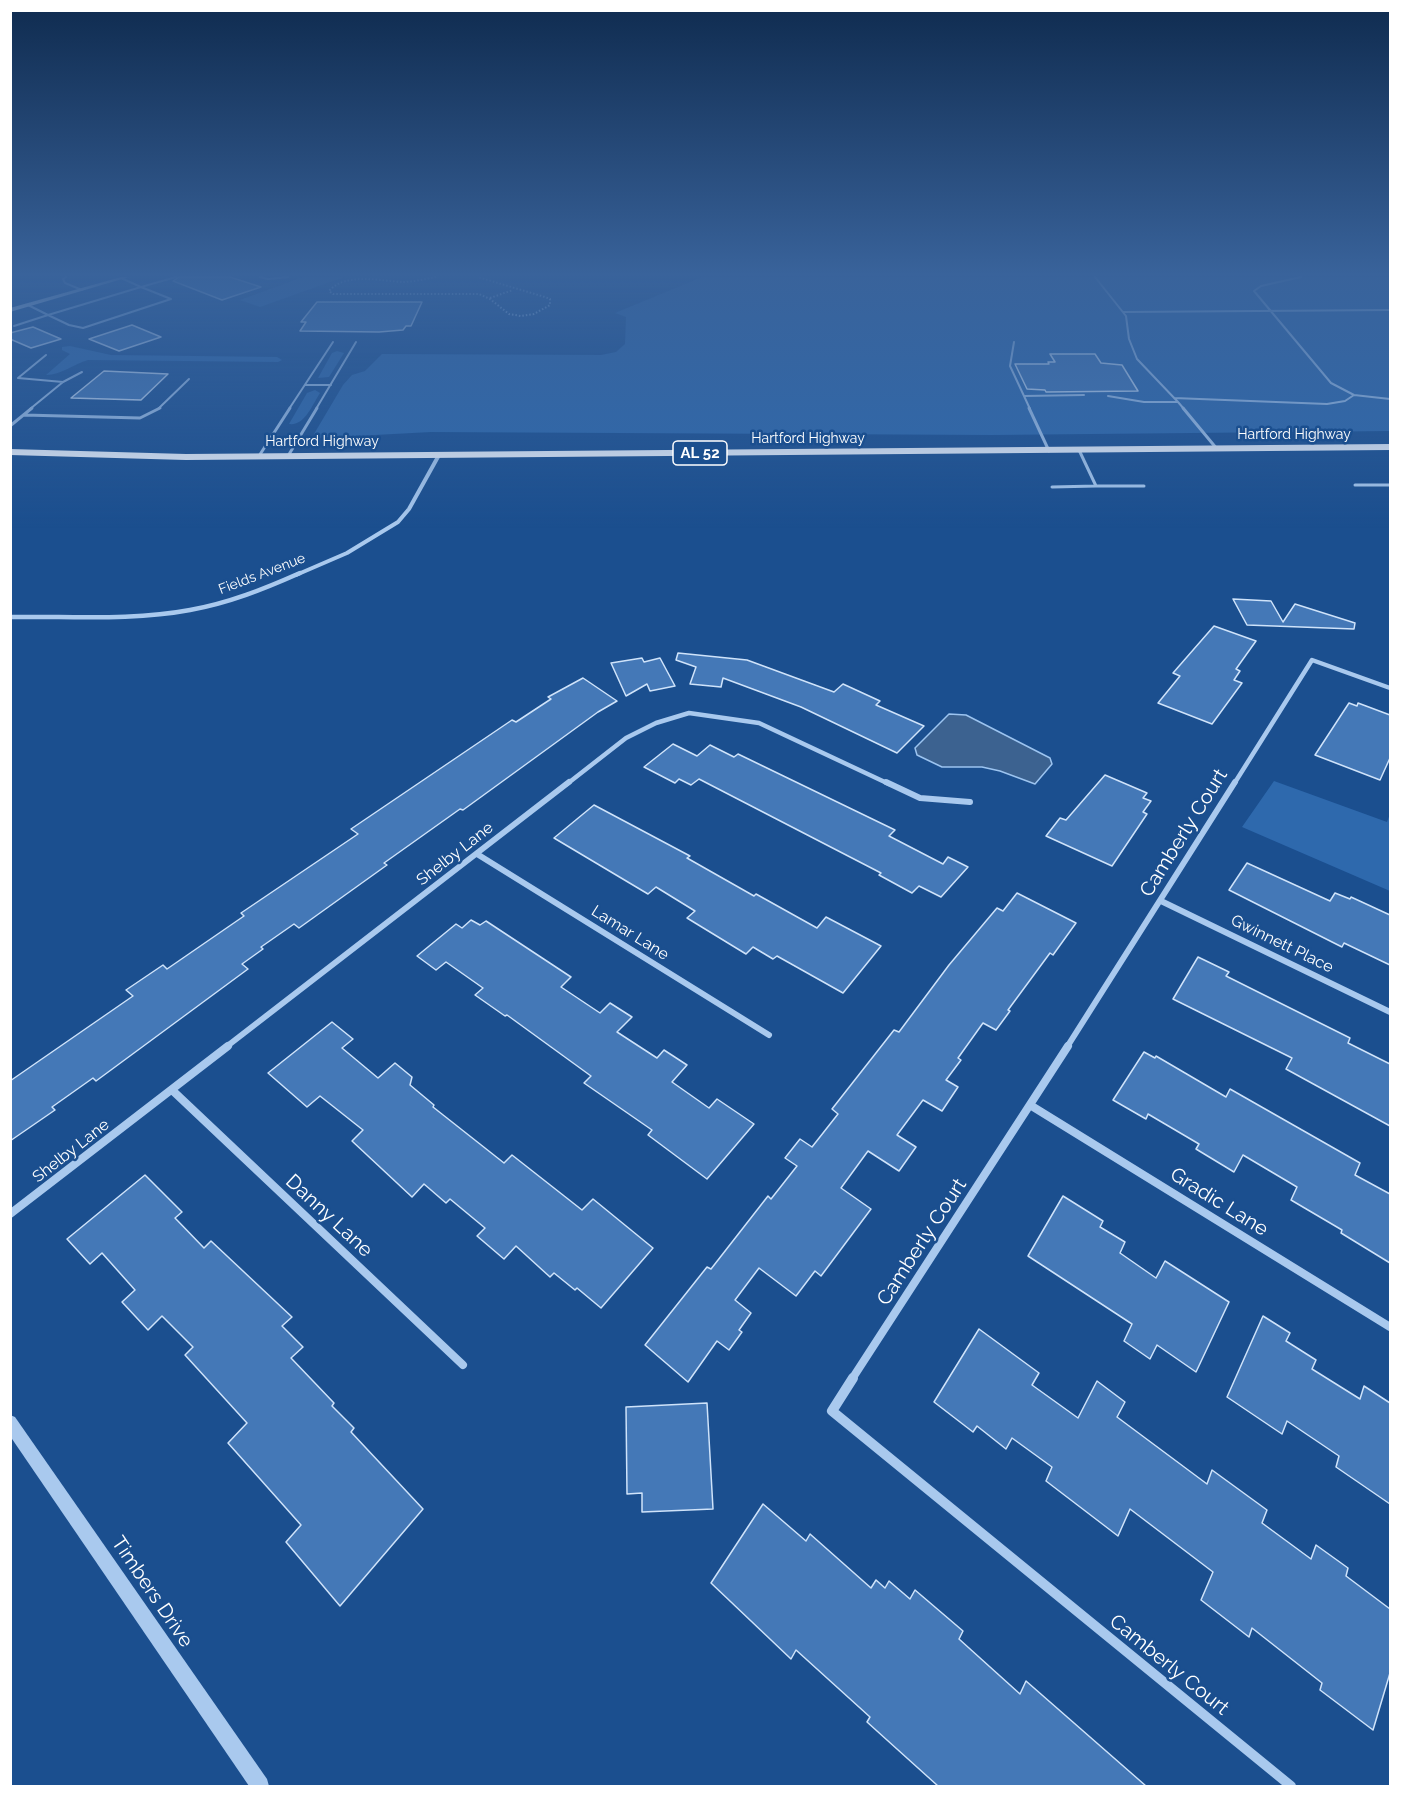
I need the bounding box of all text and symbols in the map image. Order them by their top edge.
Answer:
street label: Hartford Highway [1237,427,1351,443]
street label: Hartford Highway [751,431,865,447]
street label: Hartford Highway [265,434,379,450]
road number: AL 52 [673,441,727,465]
street label: Fields Avenue [216,550,308,598]
street label: Camberly Court [1135,765,1233,901]
street label: Shelby Lane [413,818,497,890]
street label: Lamar Lane [588,902,672,964]
street label: Gwinnett Place [1228,911,1336,977]
street label: Shelby Lane [29,1115,113,1187]
street label: Gradic Lane [1166,1162,1272,1242]
street label: Danny Lane [281,1170,377,1262]
street label: Camberly Court [872,1174,972,1310]
street label: Timbers Drive [106,1532,198,1652]
street label: Camberly Court [1105,1610,1233,1720]

